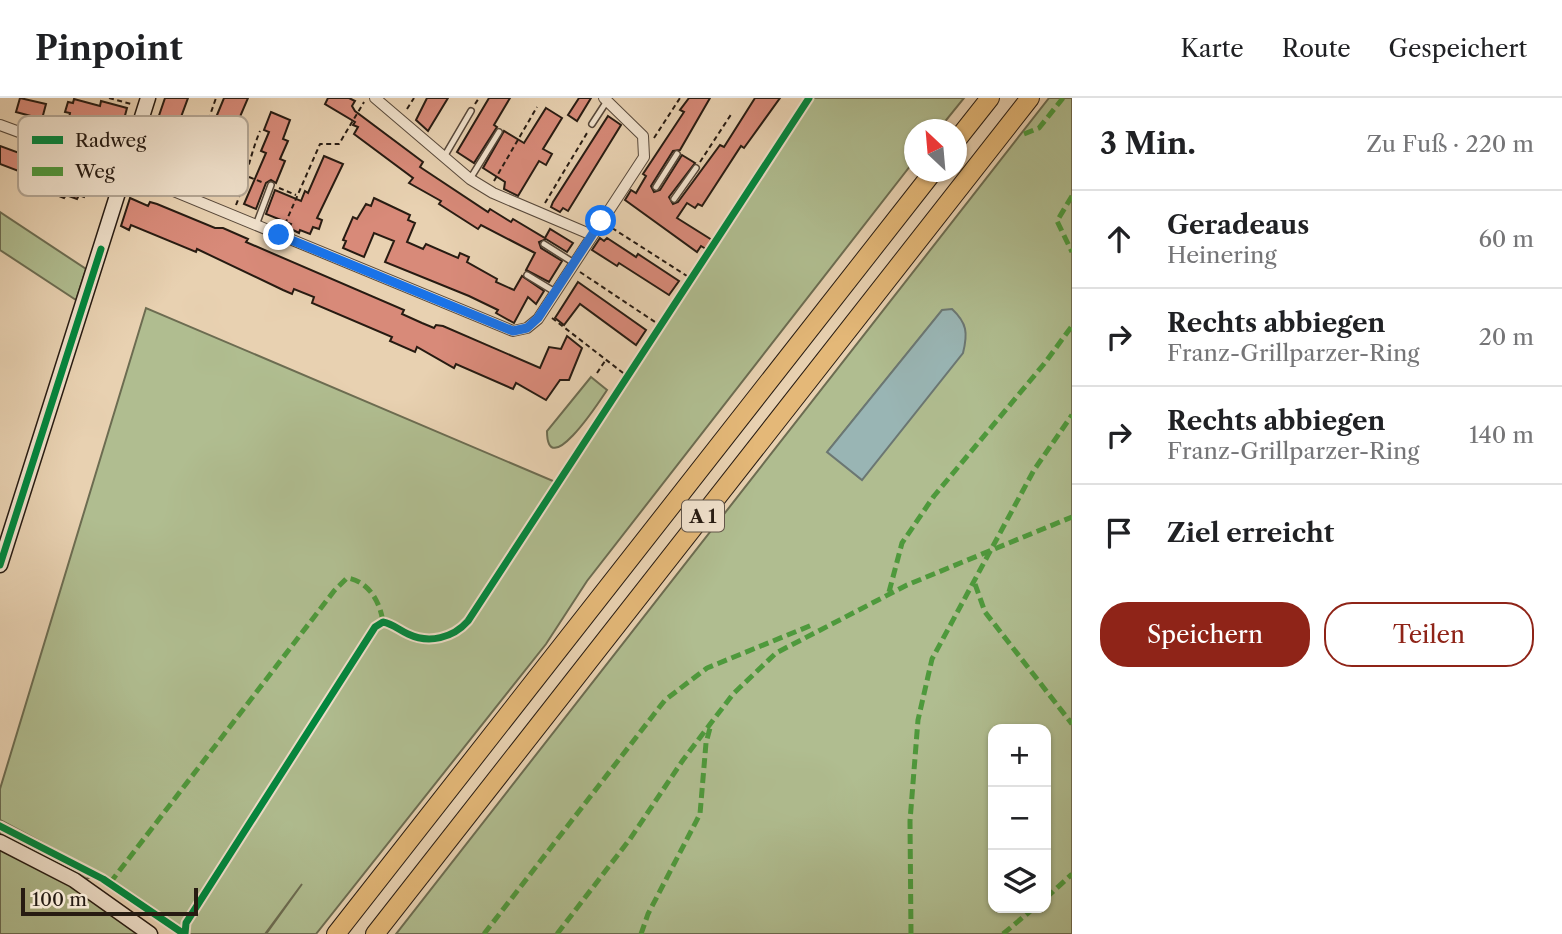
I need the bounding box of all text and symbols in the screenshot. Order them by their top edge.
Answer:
text: Pinpoint [35,28,183,69]
text: Karte [1180,34,1244,63]
text: Route [1282,34,1351,63]
text: Gespeichert [1389,34,1527,63]
legend [18,116,248,196]
north arrow [904,119,967,182]
text: 3 Min. [1100,125,1196,162]
text: Radweg [75,129,147,152]
text: Zu Fuß · 220 m [1366,130,1534,158]
text: Weg [74,160,116,183]
route start [585,205,616,236]
text: Geradeaus [1167,209,1309,241]
route end [263,219,294,250]
icon: ahead [1100,220,1138,258]
text: 60 m [1478,225,1534,253]
text: Heinering [1167,241,1277,269]
text: Rechts abbiegen [1167,307,1385,339]
icon: right [1100,318,1138,356]
text: 20 m [1479,323,1534,351]
text: Franz-Grillparzer-Ring [1167,339,1419,367]
text: Rechts abbiegen [1167,405,1385,437]
icon: right [1100,416,1138,454]
text: 140 m [1469,421,1534,449]
text: Franz-Grillparzer-Ring [1167,437,1419,465]
road number: A 1 [682,500,724,532]
icon: arrive [1100,514,1138,552]
text: Ziel erreicht [1167,517,1334,549]
button: Speichern [1100,602,1310,667]
button: Teilen [1324,602,1534,667]
map controls [988,724,1051,913]
button: + [988,724,1051,787]
button: − [988,787,1051,850]
button: layers [988,850,1051,913]
scale bar [21,885,198,917]
text: 100 m [32,888,87,911]

